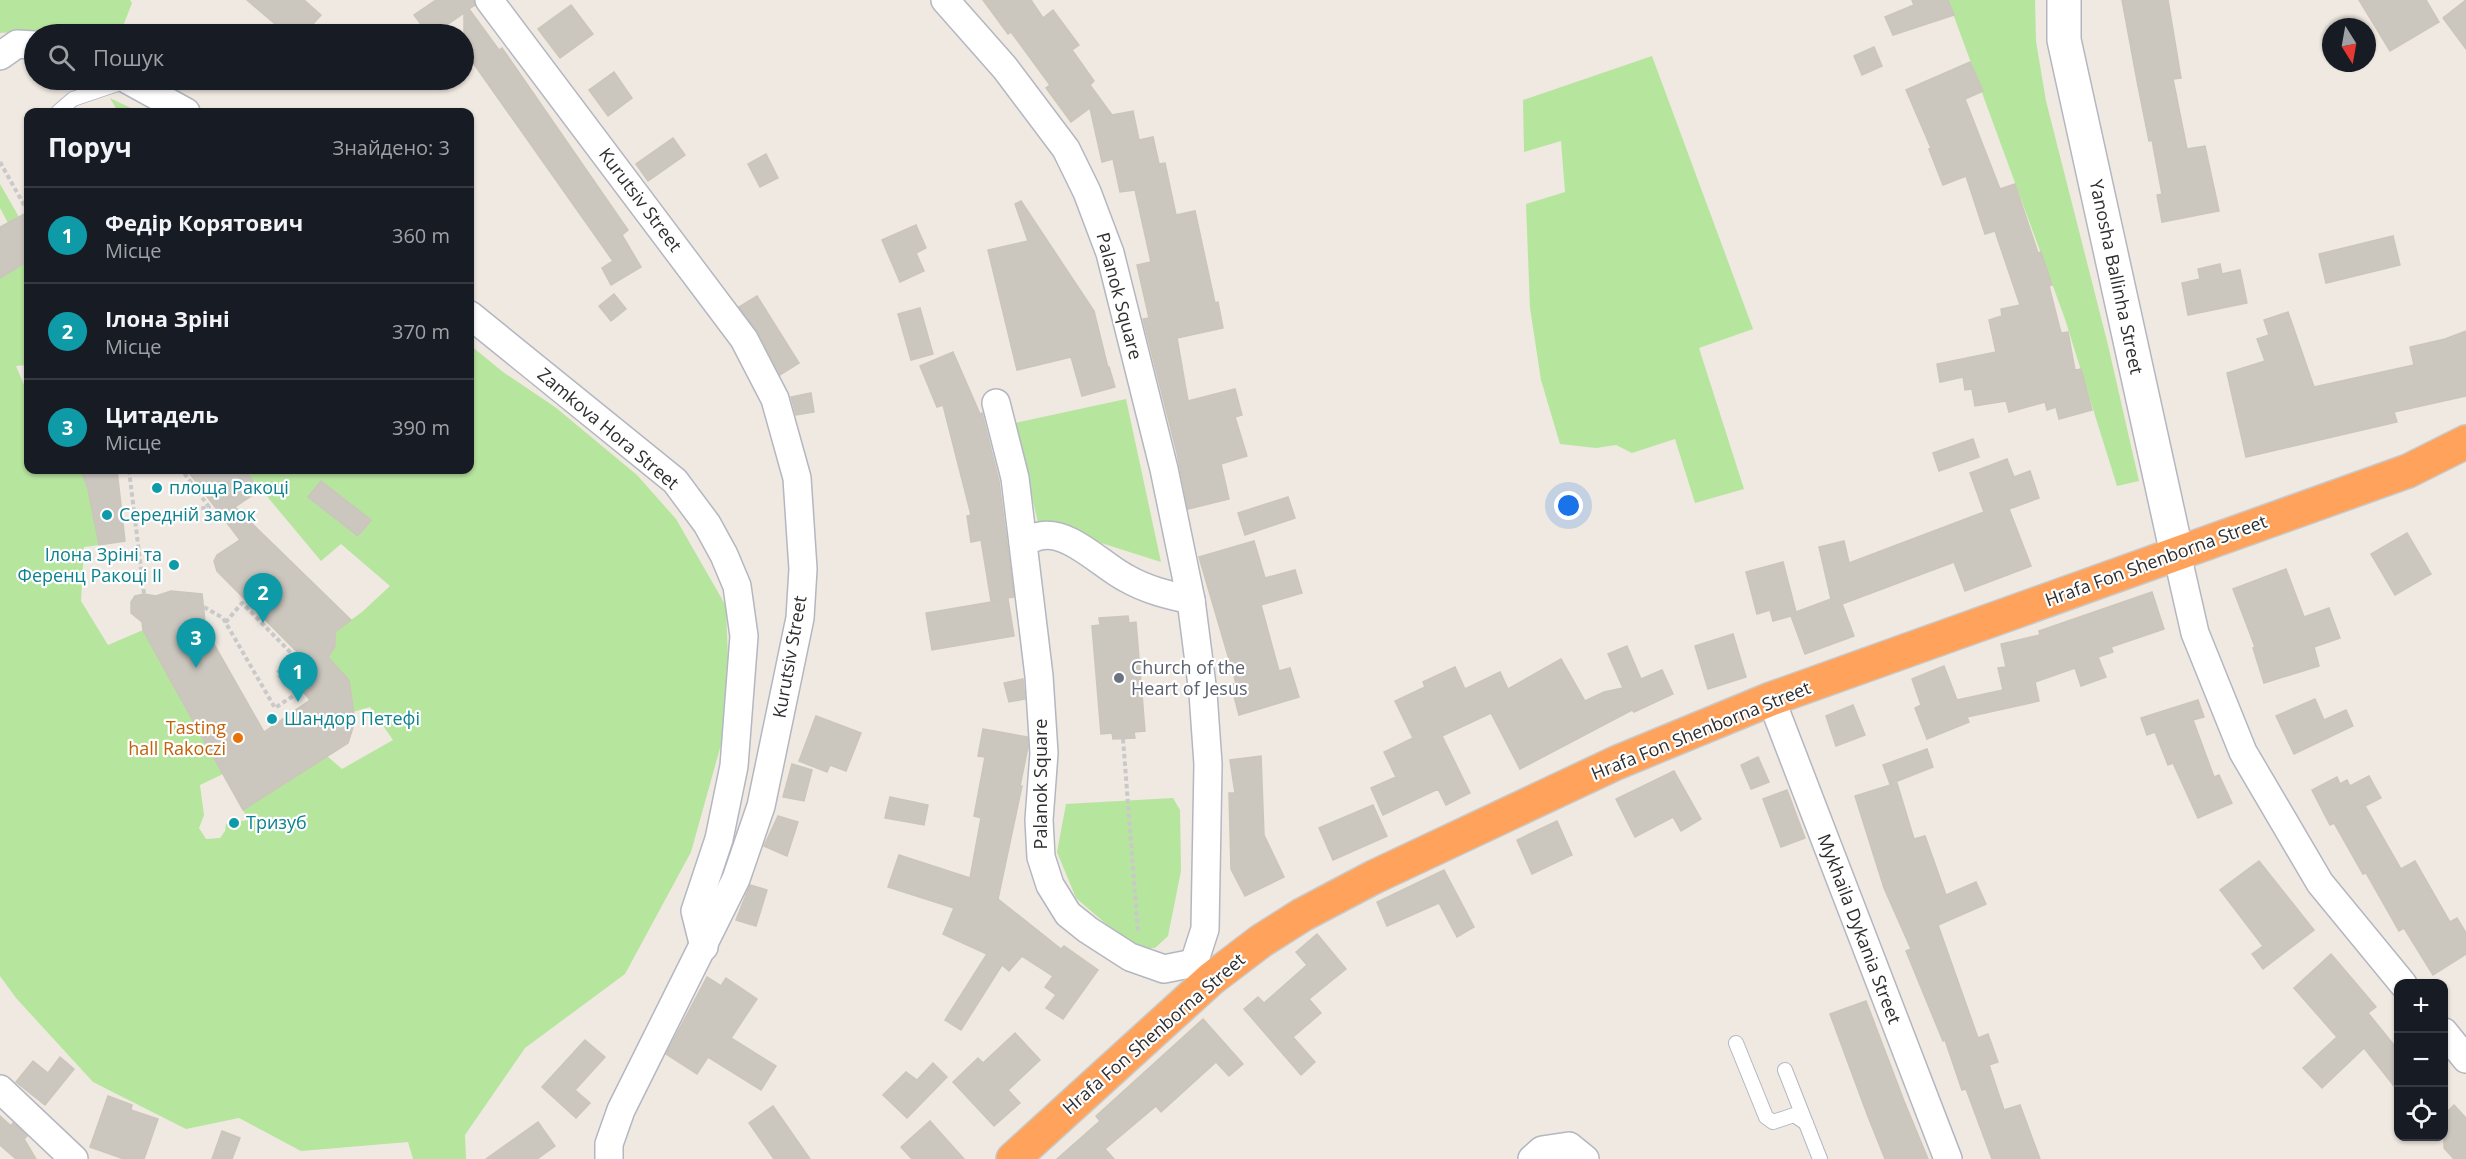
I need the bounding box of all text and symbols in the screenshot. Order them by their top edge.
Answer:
north arrow [2322,18,2376,72]
search box [24,24,474,90]
icon: search [45,41,78,74]
text: Пошук [93,42,164,72]
text: Поруч [48,129,132,165]
text: Знайдено: 3 [333,134,450,161]
street label: Kurutsiv Street [594,143,688,256]
street label: Yanosha Ballinha Street [2085,177,2149,376]
text: Федір Корятович [105,207,303,237]
text: 1 [62,222,73,249]
text: 360 m [392,222,450,249]
street label: Palanok Square [1091,229,1148,362]
text: Місце [105,237,161,264]
text: Ілона Зріні [105,303,230,333]
text: 2 [62,318,73,345]
text: 370 m [392,318,450,345]
text: Місце [105,333,161,360]
street label: Zamkova Hora Street [533,362,684,494]
text: Цитадель [105,399,219,429]
text: 3 [62,414,73,441]
text: 390 m [392,414,450,441]
text: Місце [105,429,161,456]
place label: площа Ракоці [169,475,289,499]
marker: площа Ракоці [150,481,164,495]
your location [1554,491,1583,520]
place label: Середній замок [119,502,257,526]
marker: Середній замок [100,508,114,522]
street label: Hrafa Fon Shenborna Street [2041,509,2270,611]
place label: Ілона Зріні та Ференц Ракоці II [18,542,162,587]
marker: Ілона Зріні та Ференц Ракоці II [167,558,181,572]
pin: 2 [244,574,282,623]
street label: Kurutsiv Street [766,594,812,720]
pin: 3 [176,618,216,668]
pin: 1 [278,652,318,702]
place label: Church of the Heart of Jesus [1131,655,1248,700]
marker: Church of the Heart of Jesus [1112,671,1126,685]
street label: Hrafa Fon Shenborna Street [1587,675,1814,785]
place label: Шандор Петефі [284,706,420,730]
marker: Шандор Петефі [265,712,279,726]
place label: Tasting hall Rakoczi [128,715,226,760]
street label: Palanok Square [1028,719,1052,849]
marker: Tasting hall Rakoczi [231,731,245,745]
place label: Тризуб [246,810,307,834]
marker: Тризуб [227,816,241,830]
street label: Mykhaila Dykania Street [1813,830,1907,1027]
street label: Hrafa Fon Shenborna Street [1057,947,1250,1119]
map controls [2394,979,2448,1141]
button: + [2394,979,2448,1033]
button: − [2394,1033,2448,1087]
button: locate [2394,1087,2448,1141]

